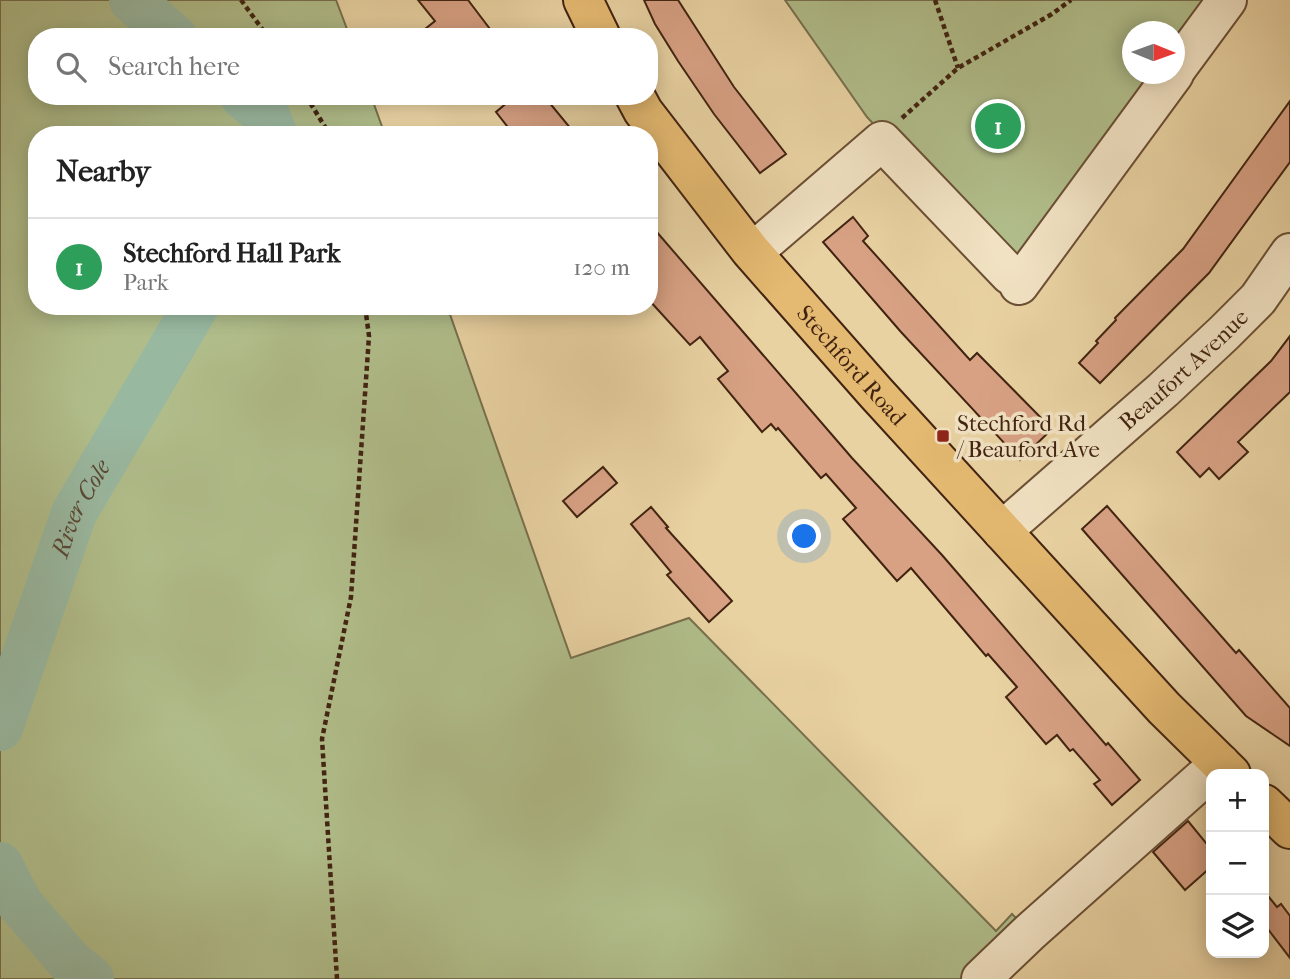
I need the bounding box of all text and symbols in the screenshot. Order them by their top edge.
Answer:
north arrow [1122,21,1185,84]
search box [28,28,658,105]
icon: search [52,48,90,86]
text: Search here [108,51,240,82]
pin: 1 [975,100,1021,152]
text: Nearby [56,154,151,189]
text: Stechford Hall Park [123,238,340,269]
text: 1 [75,254,83,281]
text: 120 m [573,254,630,281]
text: Park [123,269,169,296]
street label: Stechford Road [791,300,912,431]
street label: Beaufort Avenue [1114,304,1254,436]
place label: Stechford Rd / Beauford Ave [956,410,1100,463]
marker: Stechford Rd / Beauford Ave [935,428,951,444]
water label: River Cole [45,454,117,563]
your location [787,519,821,553]
map controls [1206,769,1269,958]
button: + [1206,769,1269,832]
button: − [1206,832,1269,895]
button: layers [1206,895,1269,958]

